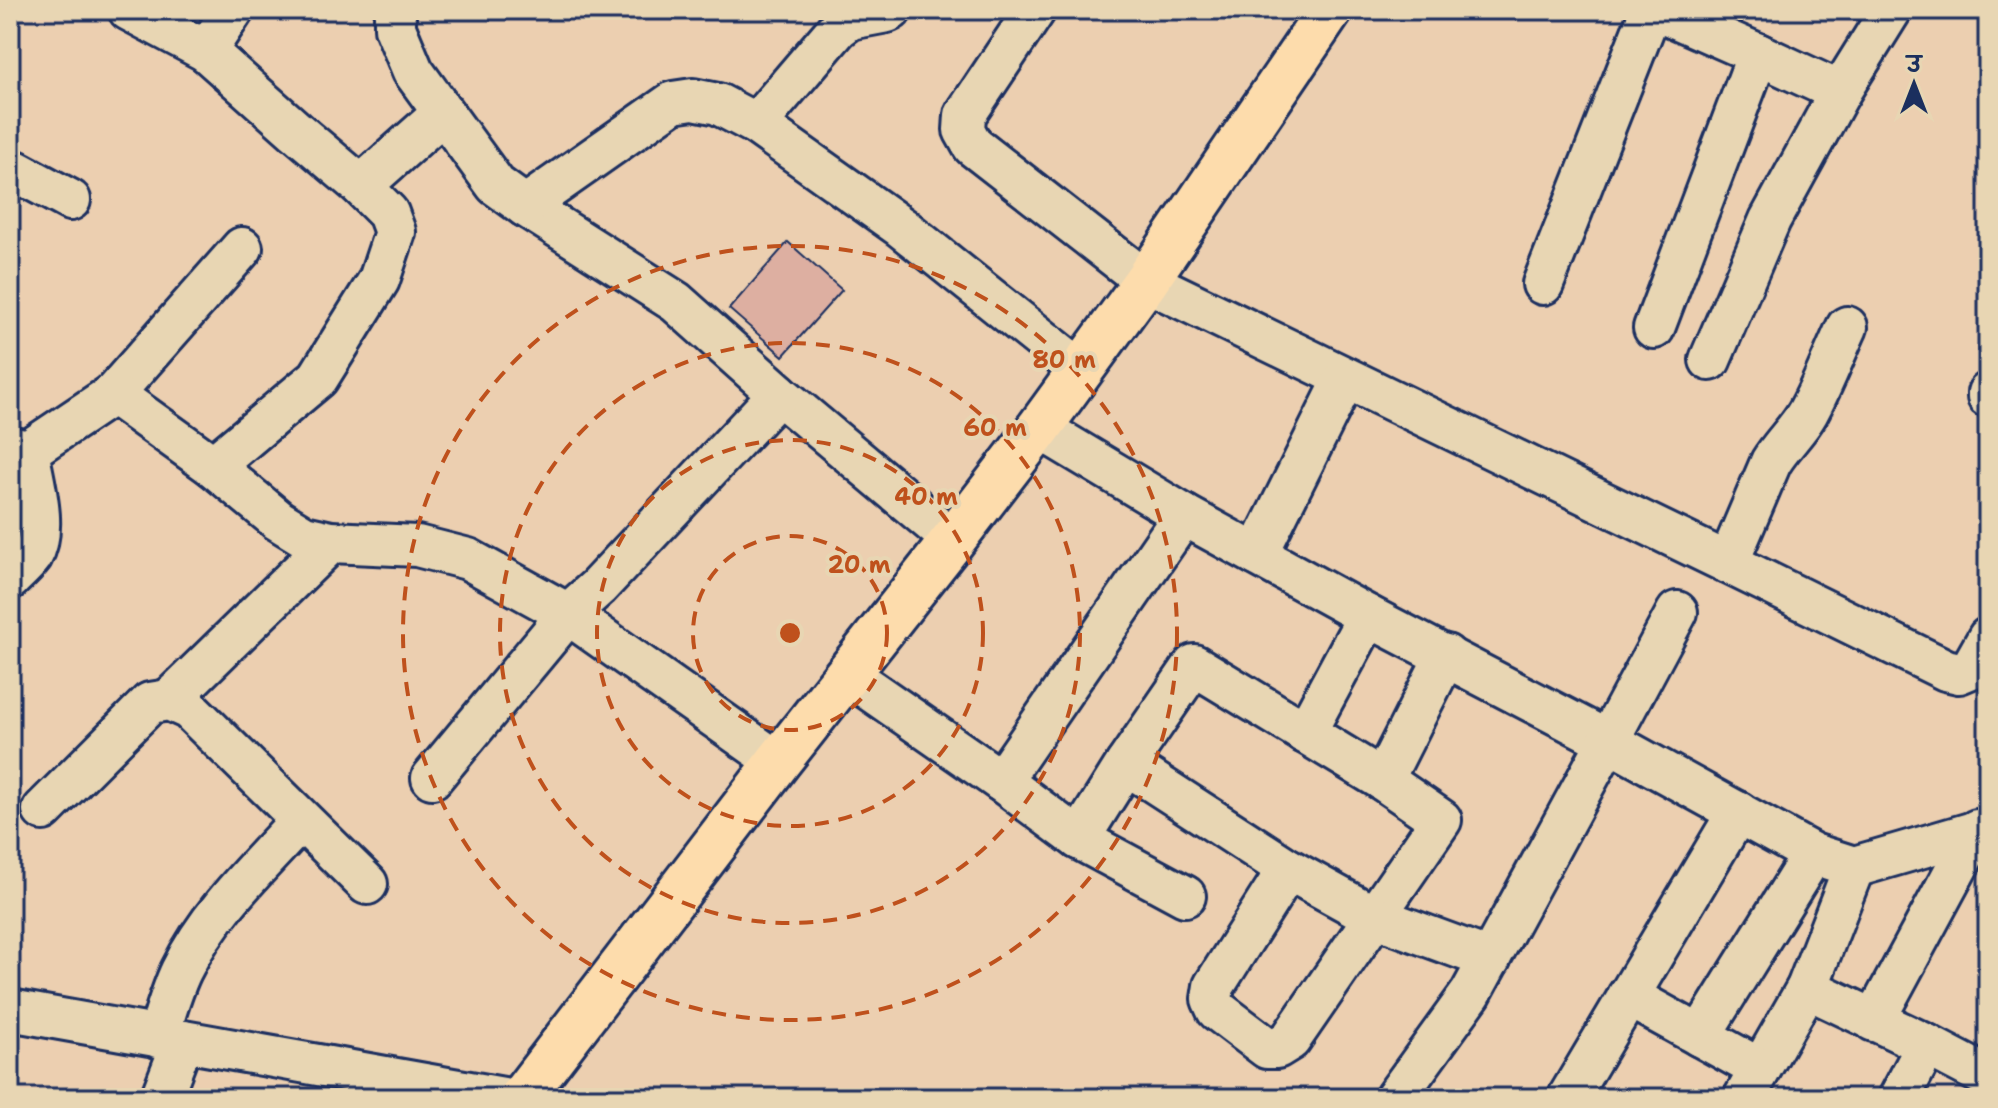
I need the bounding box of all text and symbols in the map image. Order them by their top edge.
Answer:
north arrow [1874,44,1954,124]
text: उ [1905,50,1924,79]
text: 80 m [1032,344,1096,376]
text: 60 m [963,412,1027,444]
text: 40 m [894,481,958,513]
text: 20 m [827,549,891,581]
centre of rings [776,619,804,647]

